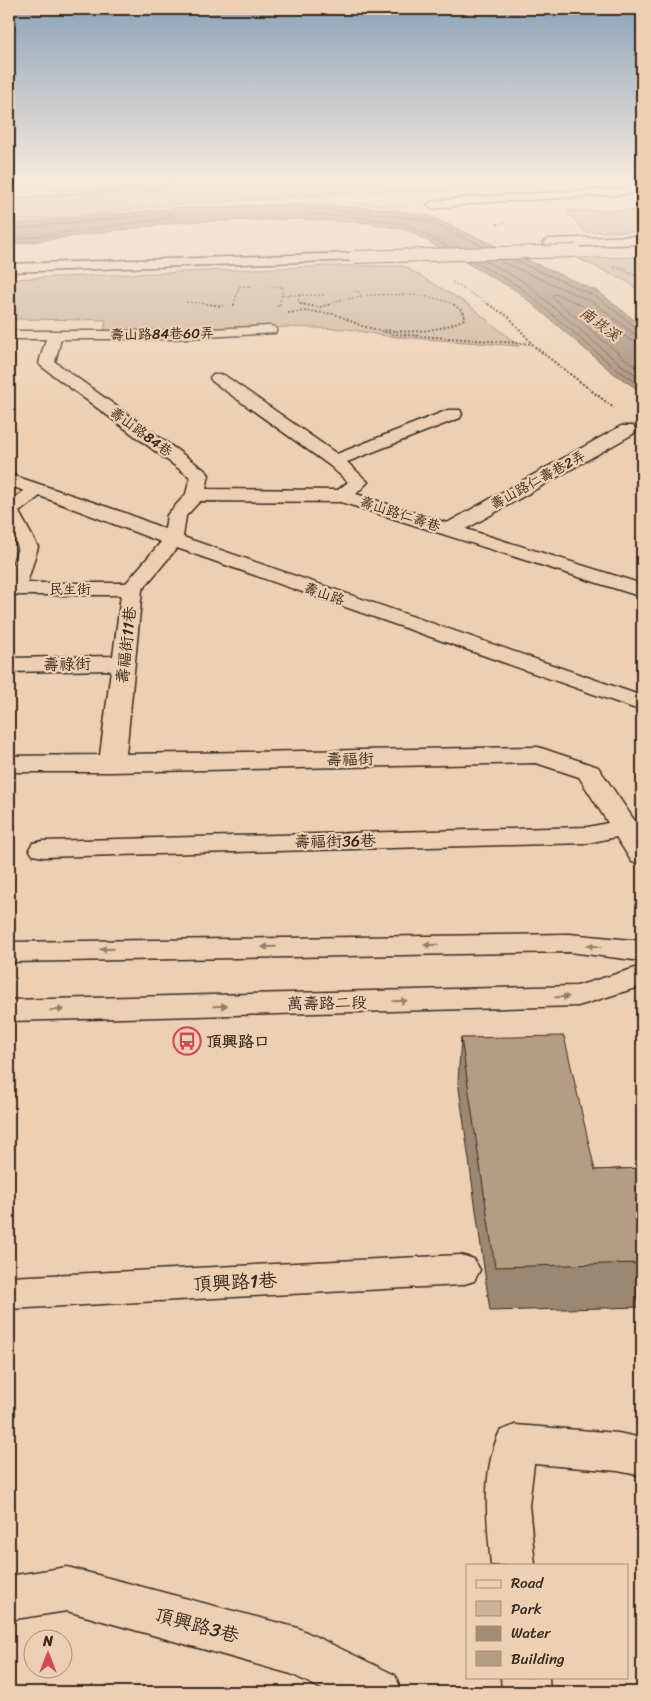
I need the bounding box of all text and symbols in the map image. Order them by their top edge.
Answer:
water label: 南崁溪 [574,300,627,348]
street label: 壽山路84巷60弄 [110,321,214,347]
street label: 壽山路84巷 [104,400,179,464]
street label: 壽山路仁壽巷2弄 [486,443,590,517]
street label: 壽山路仁壽巷 [356,489,445,539]
street label: 壽山路 [300,575,348,613]
street label: 民生街 [49,577,91,602]
street label: 壽福街11巷 [108,605,144,685]
street label: 壽祿街 [43,649,91,679]
street label: 壽福街 [326,744,374,774]
street label: 壽福街36巷 [294,826,376,856]
one-way arrow [423,941,439,949]
one-way arrow [586,942,602,950]
one-way arrow [261,944,277,952]
one-way arrow [98,946,114,954]
street label: 萬壽路二段 [287,988,367,1018]
one-way arrow [555,993,571,1001]
one-way arrow [392,997,408,1005]
one-way arrow [212,1001,228,1009]
one-way arrow [50,1006,66,1014]
bus stop icon: 頂興路口 [172,1026,202,1056]
place label: 頂興路口 [206,1027,270,1056]
street label: 頂興路1巷 [192,1263,278,1301]
legend [466,1564,628,1678]
text: Road [511,1570,544,1596]
text: Park [511,1596,542,1622]
street label: 頂興路3巷 [151,1598,243,1652]
text: Water [511,1620,551,1646]
north arrow [22,1628,72,1678]
text: N [42,1629,53,1654]
text: Building [511,1646,565,1672]

